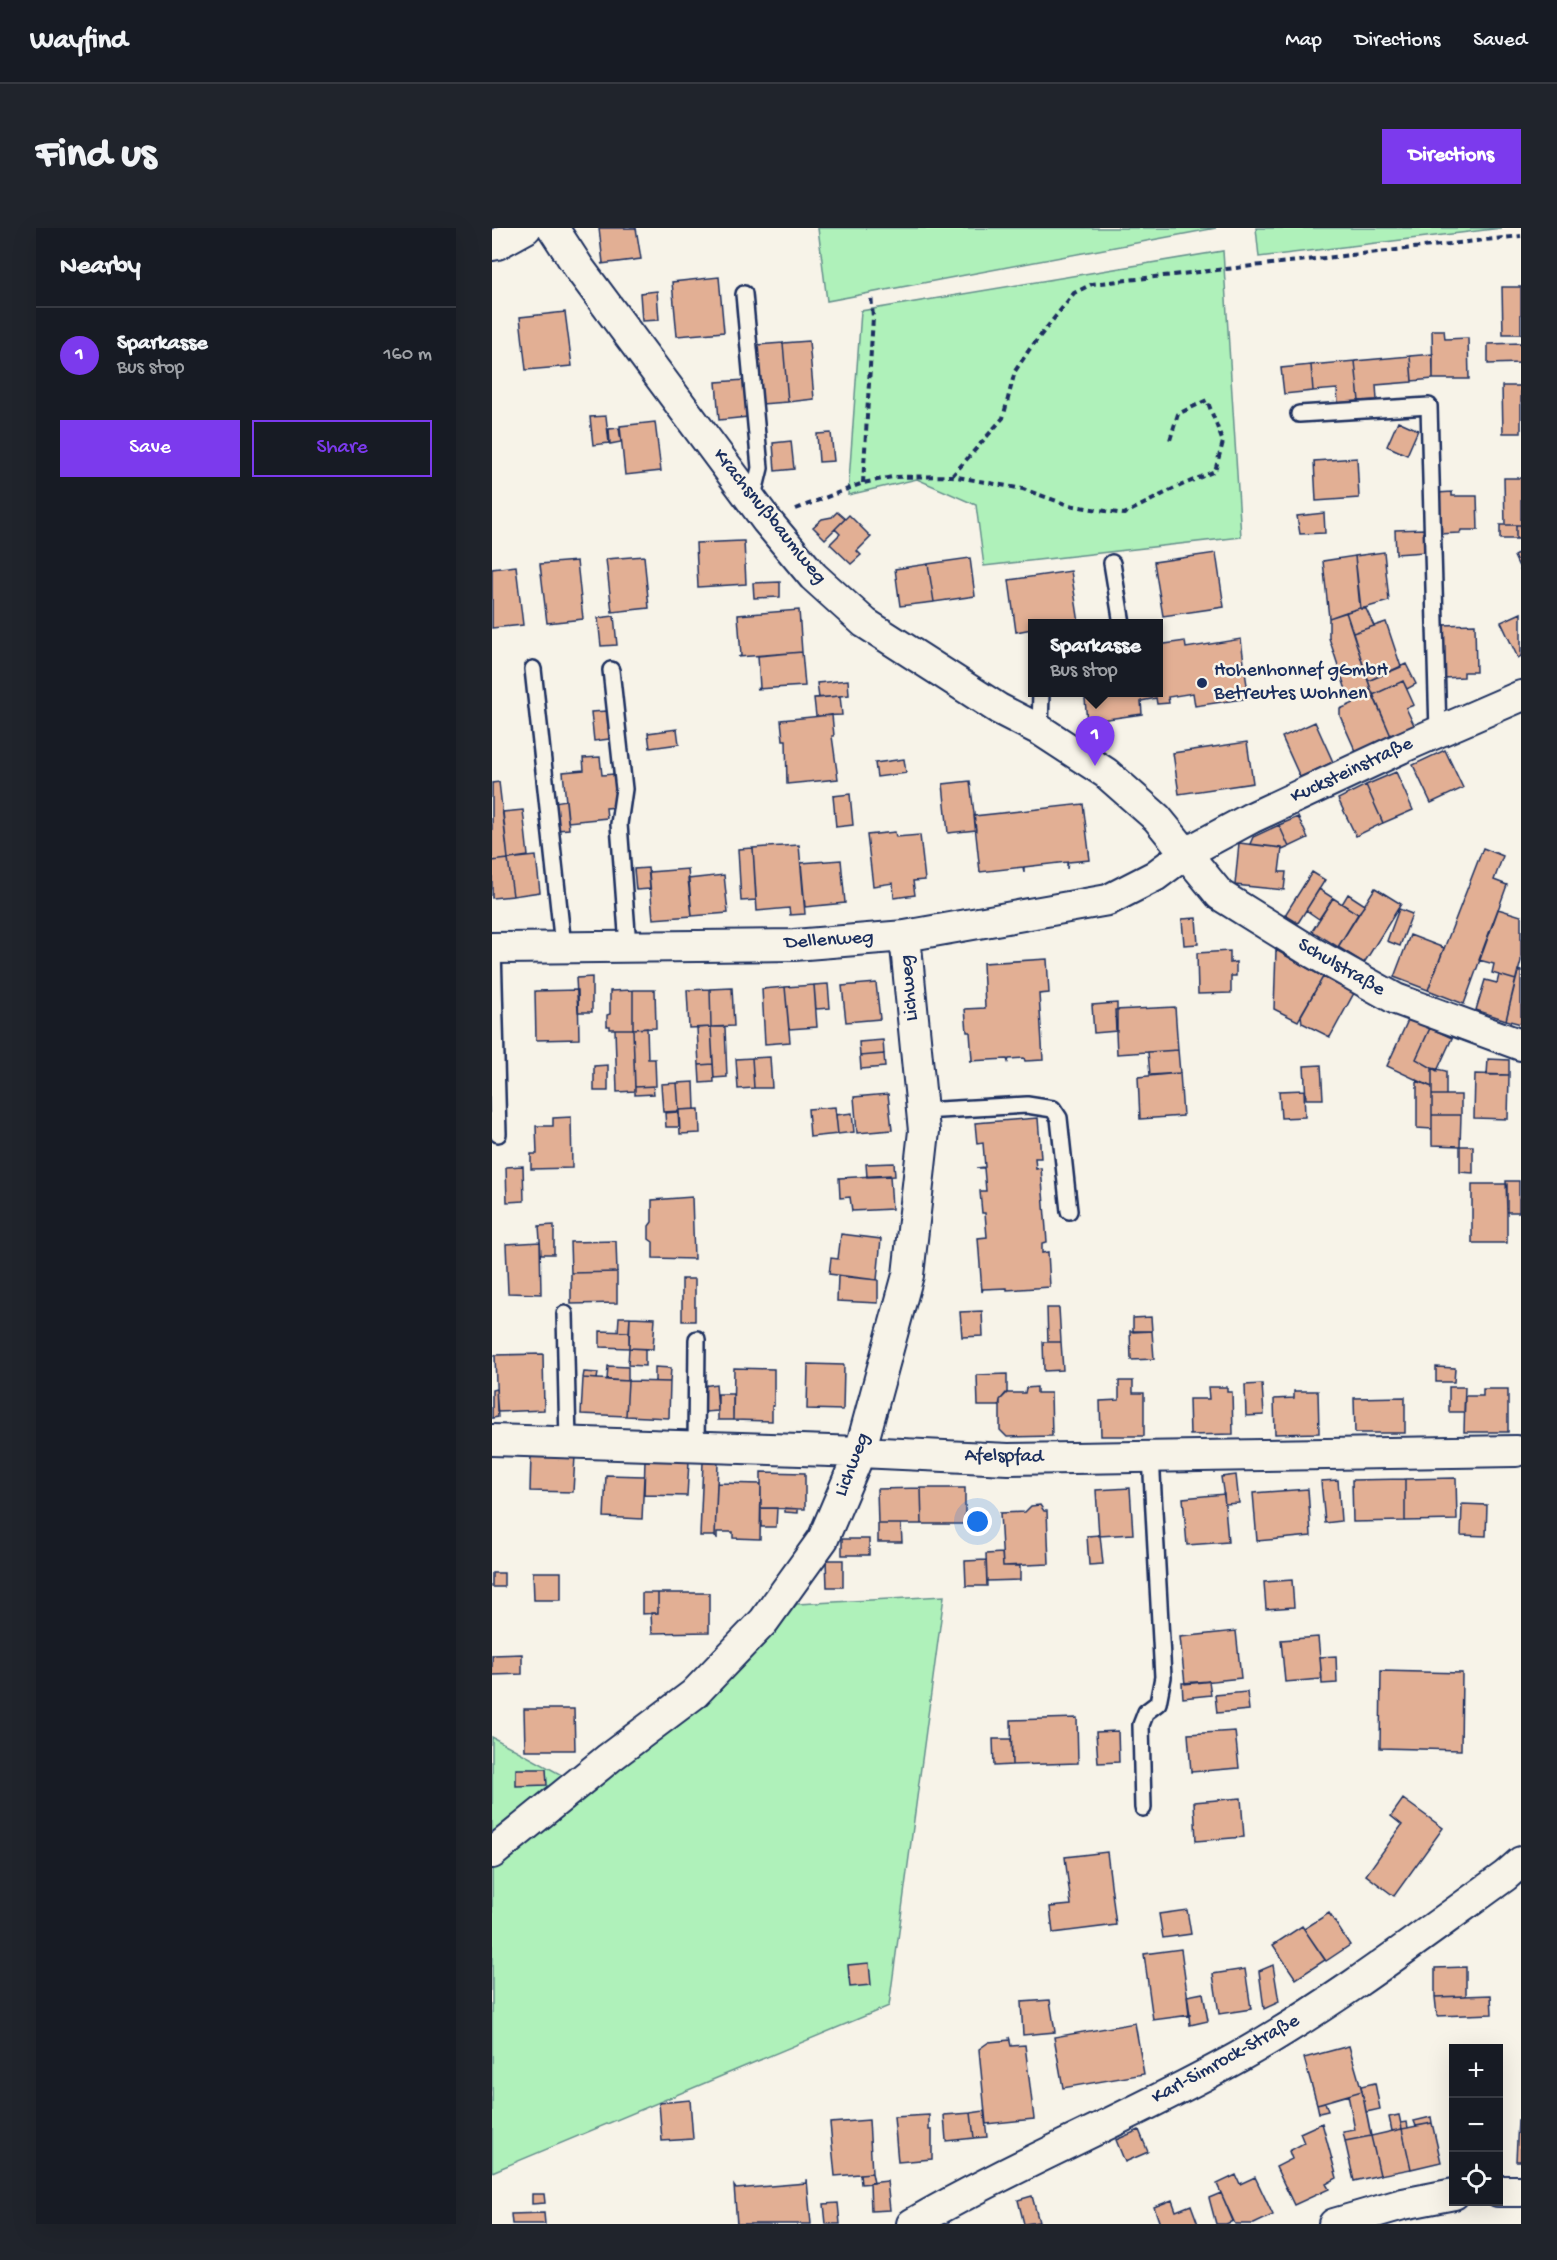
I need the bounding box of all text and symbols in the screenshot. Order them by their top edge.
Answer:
text: Wayfind [30,25,127,58]
text: Map [1285,29,1322,54]
text: Directions [1355,29,1440,54]
text: Saved [1473,29,1527,54]
button: Directions [1382,129,1521,184]
text: Find us [36,132,156,181]
text: Nearby [60,252,141,283]
text: Sparkasse [117,331,208,357]
text: 1 [75,344,84,367]
text: 160 m [383,344,432,367]
text: Bus stop [117,357,184,380]
button: Save [60,420,240,477]
button: Share [252,420,432,477]
street label: Krachsnußbaumweg [707,445,831,589]
popup [1028,619,1163,697]
text: Sparkasse [1050,634,1141,660]
text: Bus stop [1050,660,1118,683]
place label: Hohenhonnef gGmbH Betreutes Wohnen [1213,660,1388,706]
marker: Hohenhonnef gGmbH Betreutes Wohnen [1195,676,1209,690]
pin: 1 [1076,716,1114,766]
street label: Kucksteinstraße [1287,732,1417,809]
street label: Dellenweg [782,926,874,956]
street label: Schulstraße [1293,934,1389,1002]
street label: Lichweg [896,954,924,1022]
street label: Lichweg [830,1430,876,1500]
street label: Afelspfad [964,1445,1046,1469]
your location [963,1507,992,1536]
street label: Karl-Simrock-Straße [1148,2010,1304,2110]
map controls [1449,2044,1503,2206]
button: + [1449,2044,1503,2098]
button: − [1449,2098,1503,2152]
button: locate [1449,2152,1503,2206]

